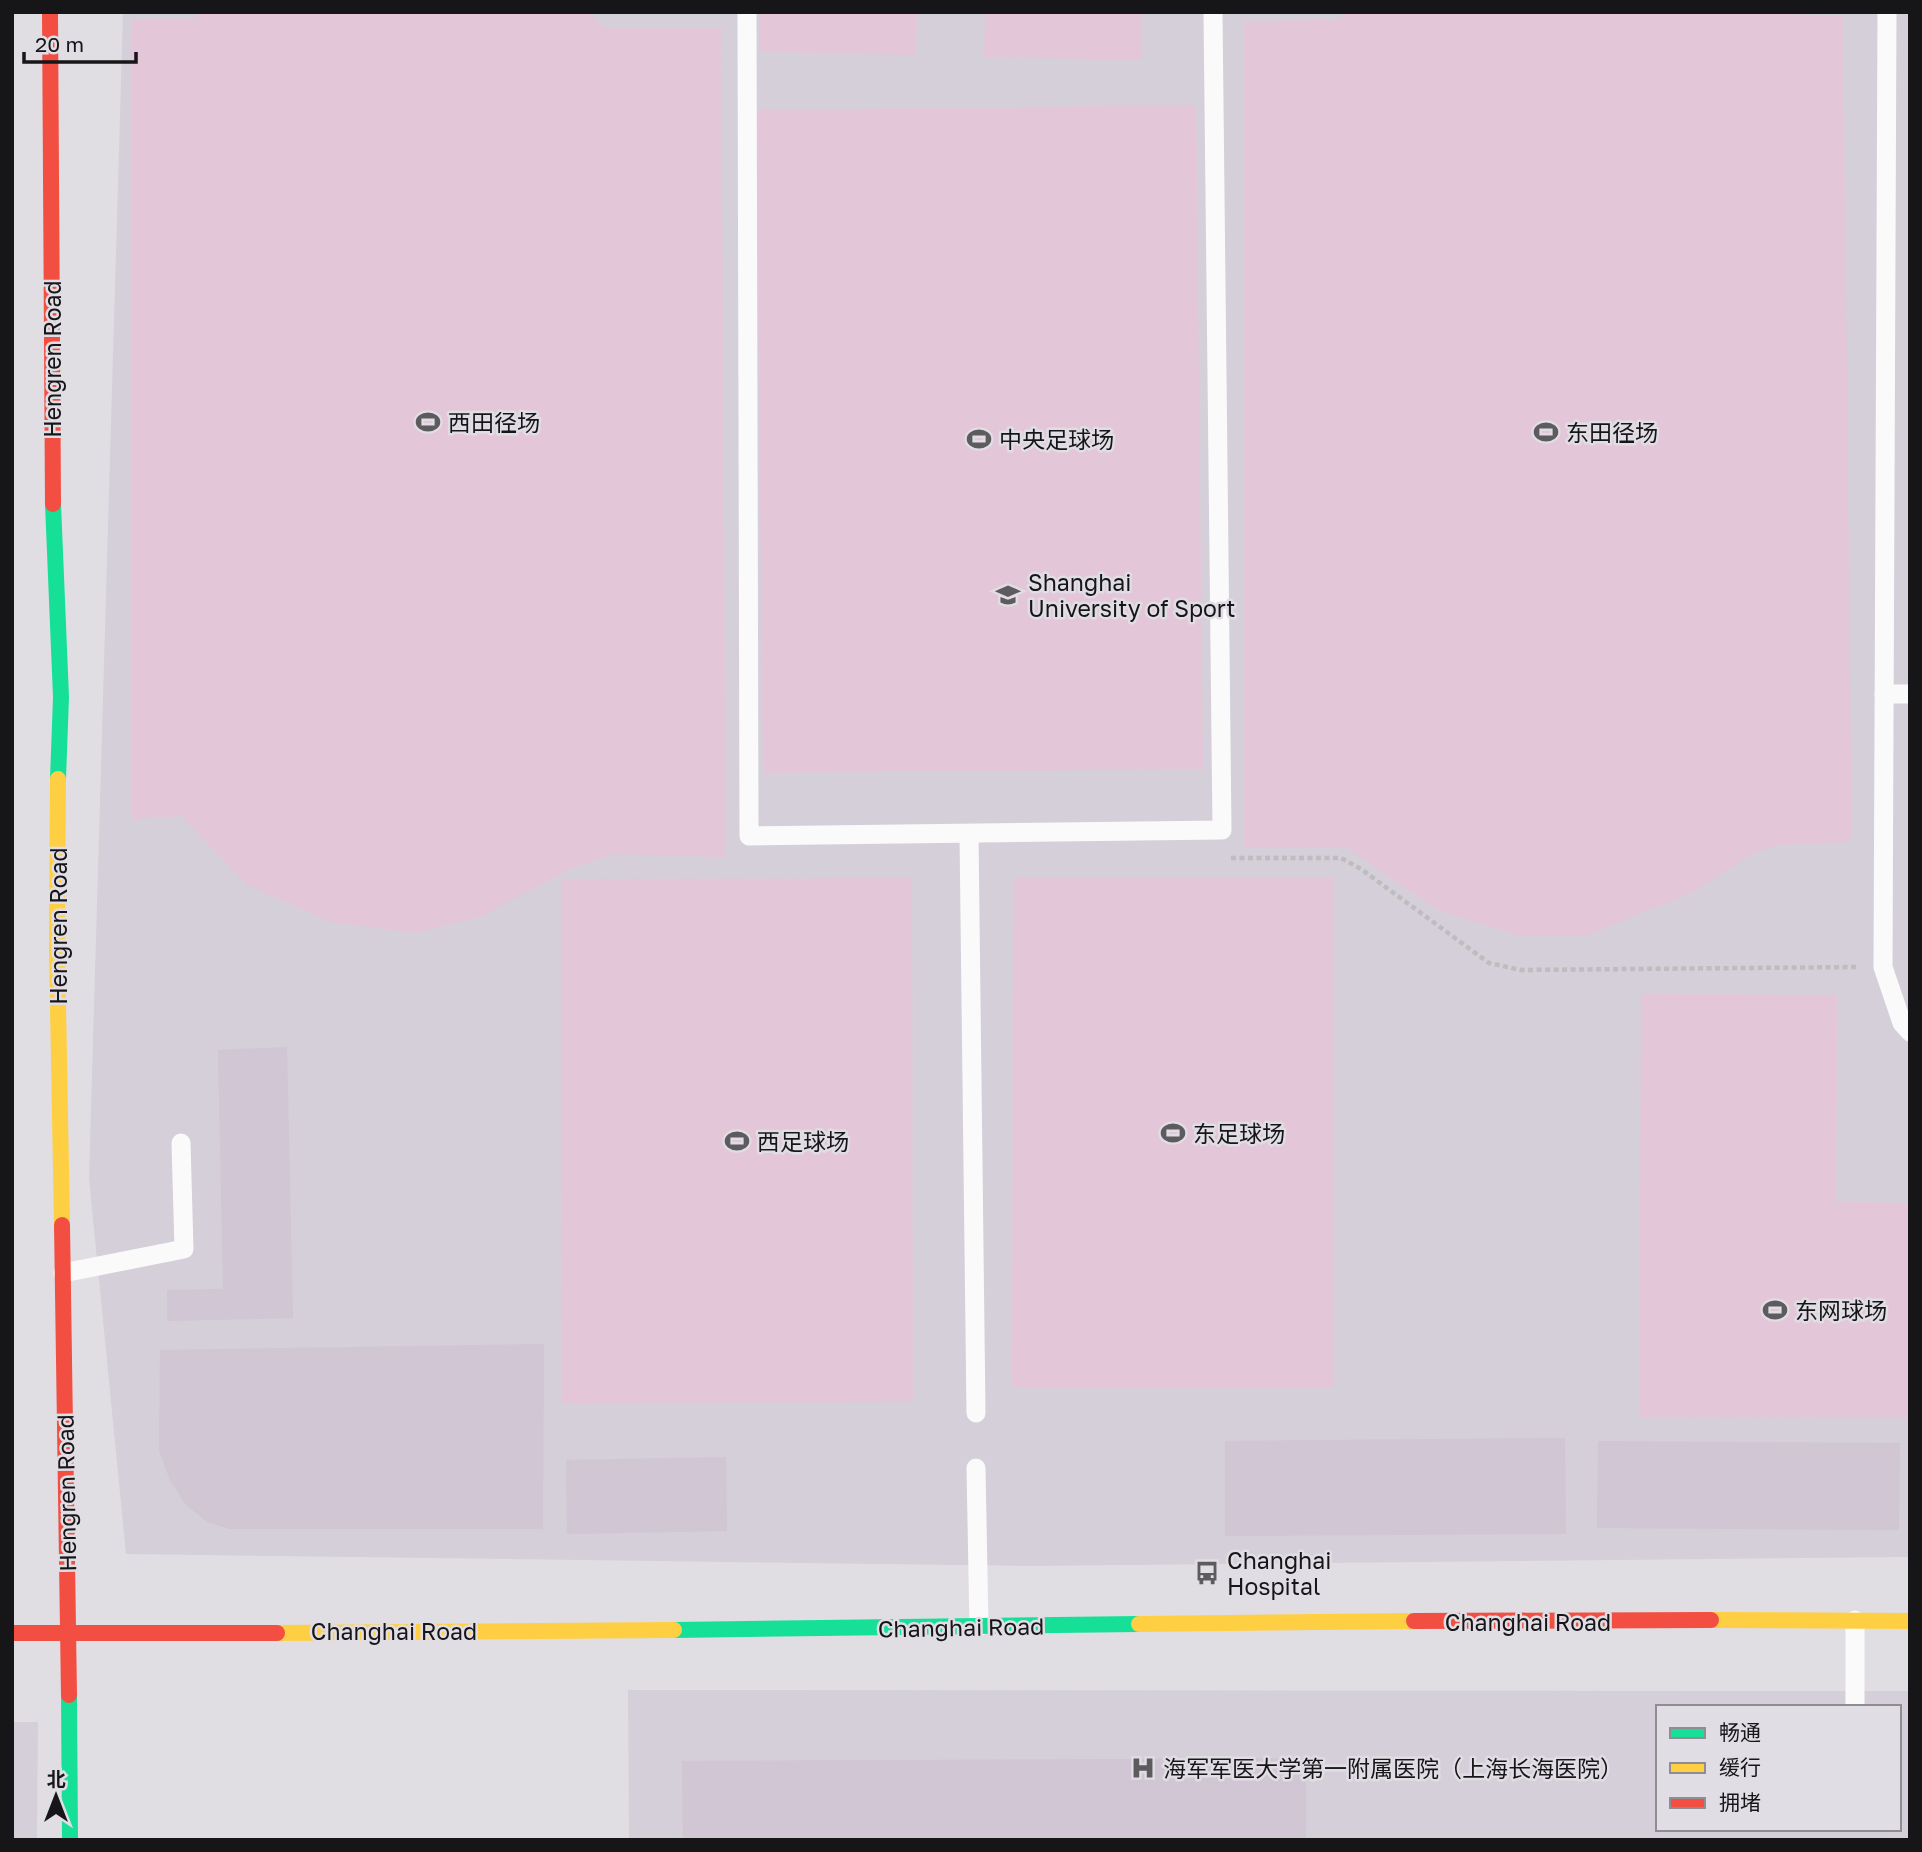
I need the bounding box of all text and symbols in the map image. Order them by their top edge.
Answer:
scale bar [24,21,136,65]
text: 20 m [35,31,84,57]
street label: Hengren Road [38,280,66,438]
sports icon: 西田径场 [414,408,442,436]
place label: 西田径场 [448,408,540,436]
sports icon: 东田径场 [1532,418,1560,446]
place label: 东田径场 [1566,418,1658,446]
sports icon: 中央足球场 [965,425,993,453]
place label: 中央足球场 [999,425,1114,453]
place label: Shanghai University of Sport [1028,568,1235,622]
school or university icon: Shanghai University of Sport [994,581,1022,609]
street label: Hengren Road [44,847,72,1005]
sports icon: 东足球场 [1159,1119,1187,1147]
place label: 东足球场 [1193,1119,1285,1147]
sports icon: 西足球场 [723,1127,751,1155]
place label: 西足球场 [757,1127,849,1155]
sports icon: 东网球场 [1761,1296,1789,1324]
place label: 东网球场 [1795,1296,1887,1324]
street label: Hengren Road [51,1414,81,1572]
place label: Changhai Hospital [1227,1546,1331,1600]
bus stop icon: Changhai Hospital [1193,1559,1221,1587]
street label: Changhai Road [1445,1608,1611,1636]
street label: Changhai Road [878,1612,1044,1642]
street label: Changhai Road [311,1617,477,1645]
legend [1656,1705,1901,1831]
text: 畅通 [1719,1719,1761,1745]
hospital icon: 海军军医大学第一附属医院（上海长海医院） [1129,1754,1157,1782]
place label: 海军军医大学第一附属医院（上海长海医院） [1163,1754,1623,1782]
text: 缓行 [1719,1754,1761,1780]
north arrow [21,1761,91,1831]
text: 北 [46,1767,66,1790]
text: 拥堵 [1719,1789,1761,1815]

